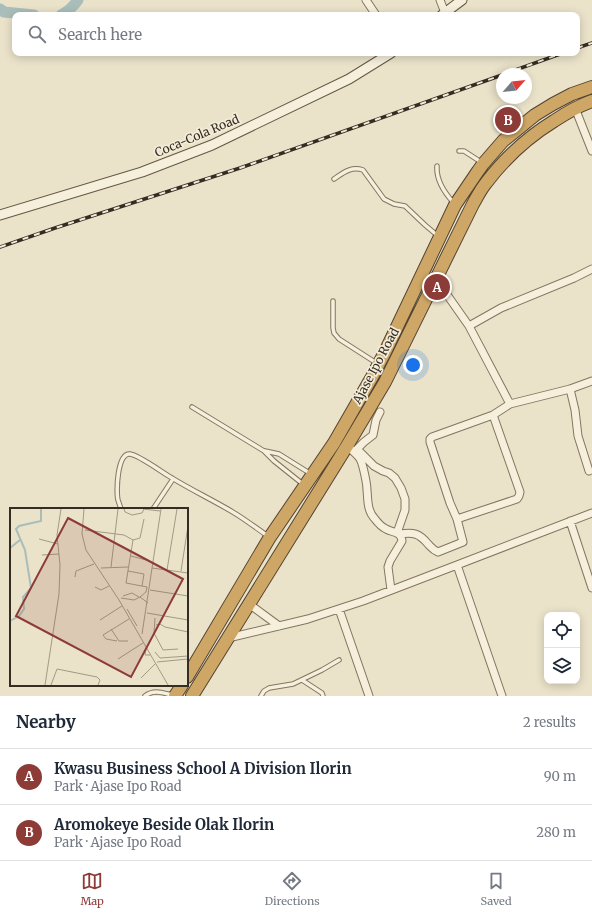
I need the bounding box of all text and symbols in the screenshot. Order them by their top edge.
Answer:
search box [12,12,580,56]
icon: search [26,23,48,45]
text: Search here [58,25,142,44]
north arrow [496,68,532,104]
pin: B [495,105,521,135]
street label: Coca-Cola Road [152,111,241,160]
pin: A [424,272,450,302]
street label: Ajase Ipo Road [349,325,402,407]
your location [403,355,423,375]
inset map [10,508,188,686]
map controls [544,612,580,684]
button: locate [544,612,580,648]
button: layers [544,648,580,684]
text: Nearby [16,711,76,733]
text: 2 results [523,714,576,731]
text: Kwasu Business School A Division Ilorin [54,759,352,778]
text: A [24,768,34,785]
text: 90 m [544,768,576,785]
text: Park · Ajase Ipo Road [54,778,182,795]
text: Aromokeye Beside Olak Ilorin [54,815,274,834]
text: B [24,824,34,841]
text: 280 m [536,824,576,841]
text: Park · Ajase Ipo Road [54,834,182,851]
tab: Map [80,870,104,908]
tab: Directions [265,870,320,908]
tab: Saved [480,870,512,908]

